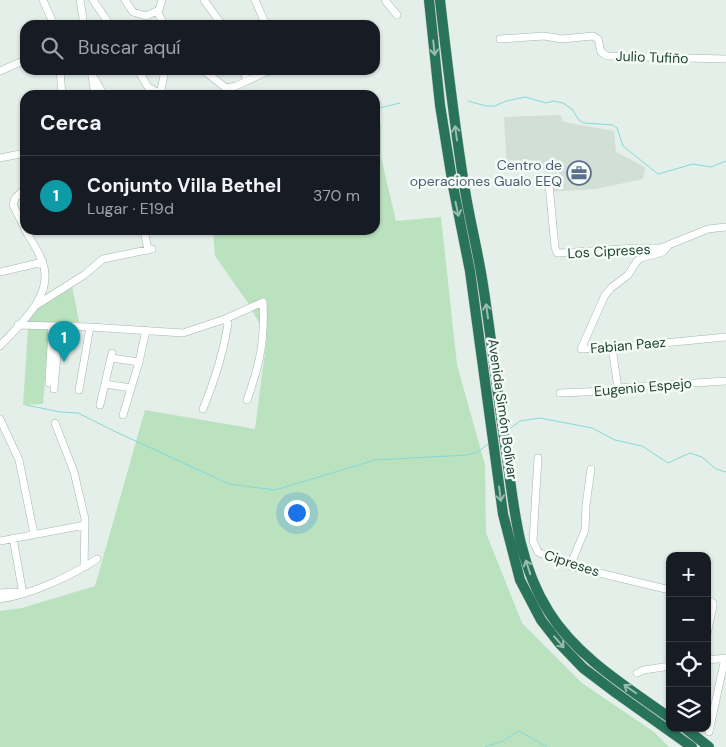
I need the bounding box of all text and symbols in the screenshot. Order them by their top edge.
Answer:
search box [20,20,380,75]
icon: search [38,34,66,62]
text: Buscar aquí [78,35,181,60]
one-way arrow [429,40,439,56]
street label: Julio Tufiño [615,47,689,67]
text: Cerca [40,109,102,137]
one-way arrow [451,126,461,142]
place label: Centro de operaciones Gualo EEQ [410,156,562,190]
office icon: Centro de operaciones Gualo EEQ [566,160,592,186]
text: Conjunto Villa Bethel [87,173,281,198]
text: 1 [53,185,59,206]
text: 370 m [313,185,360,206]
text: Lugar · E19d [87,198,174,219]
one-way arrow [453,201,463,217]
street label: Los Cipreses [567,240,651,262]
one-way arrow [482,303,492,319]
pin: 1 [48,321,80,362]
street label: Fabian Paez [589,333,667,357]
street label: Avenida Simón Bolívar [484,337,522,481]
street label: Eugenio Espejo [593,374,693,400]
one-way arrow [496,485,506,501]
your location [284,500,310,526]
street label: Cipreses [542,546,602,580]
map controls [666,552,711,732]
button: + [666,552,711,597]
one-way arrow [522,560,532,576]
button: − [666,597,711,642]
one-way arrow [553,636,565,649]
button: locate [666,642,711,687]
one-way arrow [623,684,637,694]
button: layers [666,687,711,732]

